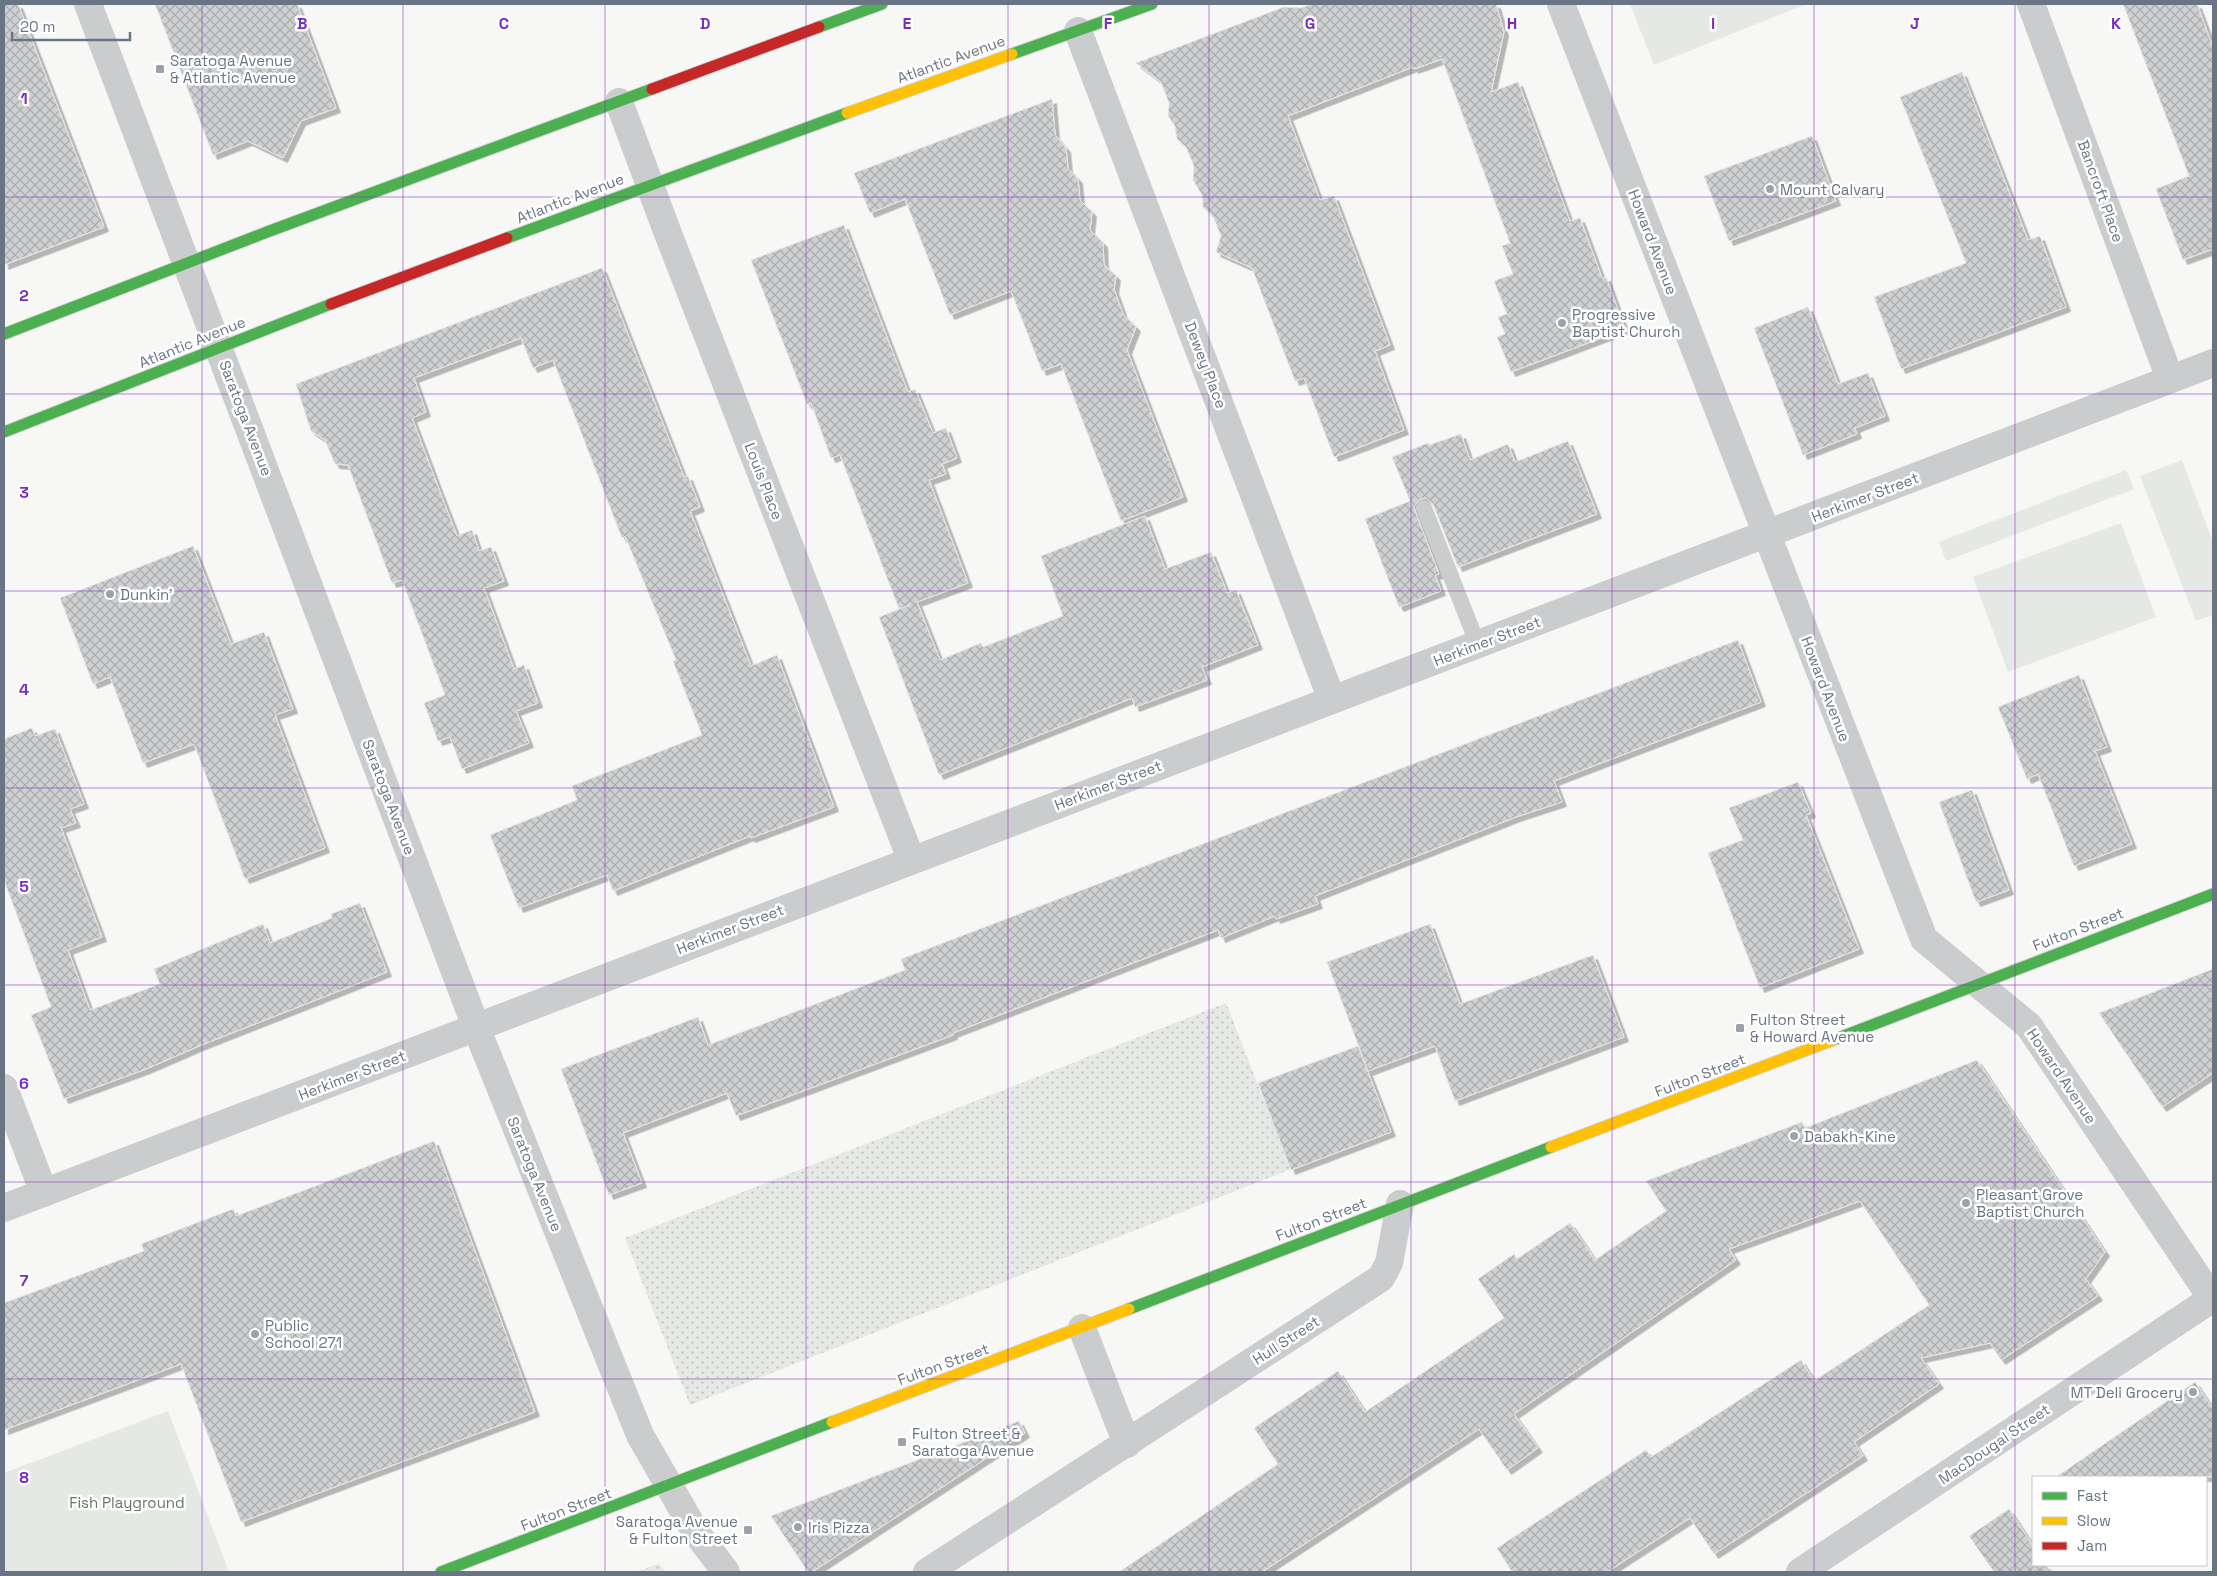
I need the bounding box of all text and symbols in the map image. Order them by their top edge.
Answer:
scale bar [12,10,130,42]
text: B [297,13,307,34]
text: C [499,13,509,34]
text: D [700,13,710,34]
text: E [903,13,912,34]
text: F [1104,13,1113,34]
text: G [1305,13,1315,34]
text: H [1507,13,1517,34]
text: I [1711,13,1715,34]
text: J [1910,13,1920,34]
text: K [2111,13,2121,34]
text: 20 m [20,17,55,36]
street label: Atlantic Avenue [894,31,1008,87]
place label: Saratoga Avenue & Atlantic Avenue [170,51,296,87]
marker: Saratoga Avenue & Atlantic Avenue [154,63,166,75]
text: 1 [20,88,28,109]
street label: Bancroft Place [2074,137,2128,245]
street label: Atlantic Avenue [514,169,627,227]
place label: Mount Calvary [1780,180,1884,199]
marker: Mount Calvary [1764,183,1776,195]
street label: Howard Avenue [1624,187,1682,297]
text: 2 [19,285,29,306]
place label: Progressive Baptist Church [1572,305,1680,341]
street label: Atlantic Avenue [136,312,248,372]
marker: Progressive Baptist Church [1556,317,1568,329]
street label: Dewey Place [1181,319,1231,411]
street label: Saratoga Avenue [215,358,277,479]
street label: Louis Place [741,440,787,522]
street label: Herkimer Street [1809,468,1921,526]
text: 3 [19,482,29,503]
place label: Dunkin' [120,585,173,604]
marker: Dunkin' [104,588,116,600]
street label: Herkimer Street [1431,612,1543,670]
street label: Howard Avenue [1797,634,1855,744]
text: 4 [19,679,29,700]
street label: Saratoga Avenue [358,737,420,858]
street label: Herkimer Street [1052,756,1164,814]
text: 5 [19,876,29,897]
street label: Herkimer Street [674,900,786,958]
street label: Fulton Street [2030,903,2126,955]
place label: Fulton Street & Howard Avenue [1750,1010,1874,1046]
marker: Fulton Street & Howard Avenue [1734,1022,1746,1034]
street label: Howard Avenue [2023,1025,2101,1127]
street label: Herkimer Street [296,1046,408,1104]
street label: Fulton Street [1652,1049,1748,1101]
text: 6 [19,1073,29,1094]
street label: Saratoga Avenue [503,1114,567,1234]
place label: Dabakh-Kine [1804,1127,1896,1146]
marker: Dabakh-Kine [1788,1130,1800,1142]
place label: Pleasant Grove Baptist Church [1976,1185,2084,1221]
street label: Fulton Street [1273,1193,1369,1245]
marker: Pleasant Grove Baptist Church [1960,1197,1972,1209]
text: 7 [20,1270,29,1291]
street label: Hull Street [1249,1311,1323,1369]
place label: Public School 271 [265,1316,342,1352]
marker: Public School 271 [249,1328,261,1340]
street label: Fulton Street [895,1339,991,1389]
place label: MT Deli Grocery [2070,1383,2183,1402]
marker: MT Deli Grocery [2187,1386,2199,1398]
street label: MacDougal Street [1935,1400,2053,1488]
place label: Fulton Street & Saratoga Avenue [912,1424,1034,1460]
marker: Fulton Street & Saratoga Avenue [896,1436,908,1448]
text: 8 [19,1467,29,1488]
legend [2032,1476,2207,1566]
street label: Fulton Street [518,1483,614,1535]
text: Fast [2077,1486,2108,1505]
park label: Fish Playground [69,1493,185,1512]
text: Slow [2077,1511,2111,1530]
place label: Saratoga Avenue & Fulton Street [616,1512,738,1548]
place label: Iris Pizza [808,1518,870,1537]
marker: Iris Pizza [792,1521,804,1533]
marker: Saratoga Avenue & Fulton Street [742,1524,754,1536]
text: Jam [2077,1536,2107,1555]

